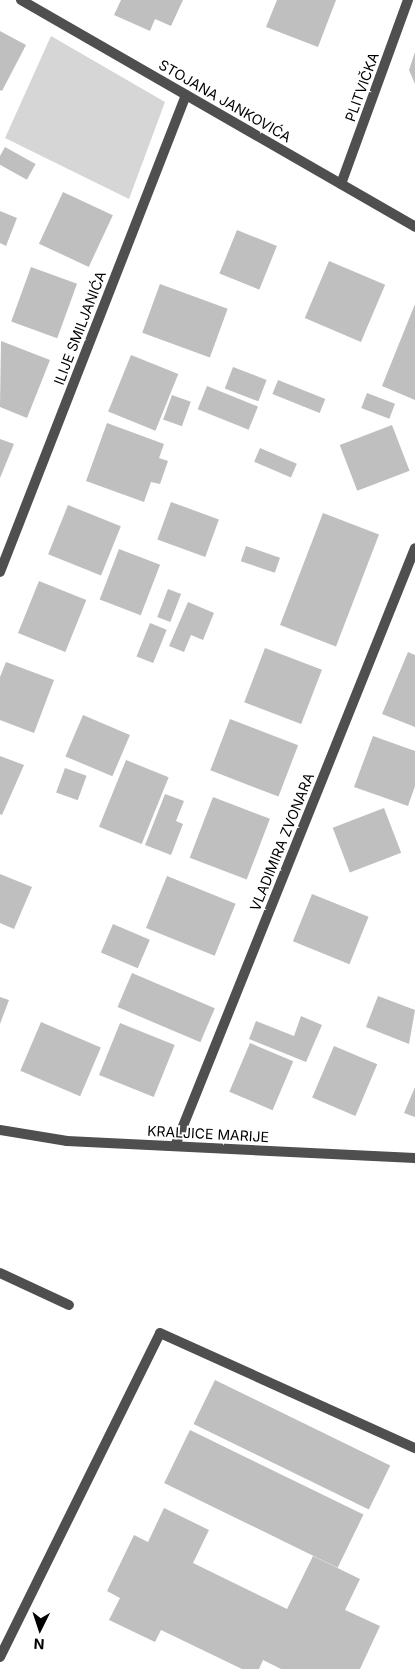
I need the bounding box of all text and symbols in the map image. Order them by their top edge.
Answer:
street label: PLITVIČKA [342,50,382,124]
street label: STOJANA JANKOVIĆA [156,56,294,146]
street label: ILIJE SMILJANIĆA [51,269,109,387]
street label: VLADIMIRA ZVONARA [247,770,317,914]
street label: KRALJICE MARIJE [147,1122,269,1146]
north arrow [15,1604,65,1654]
text: N [33,1636,45,1653]

